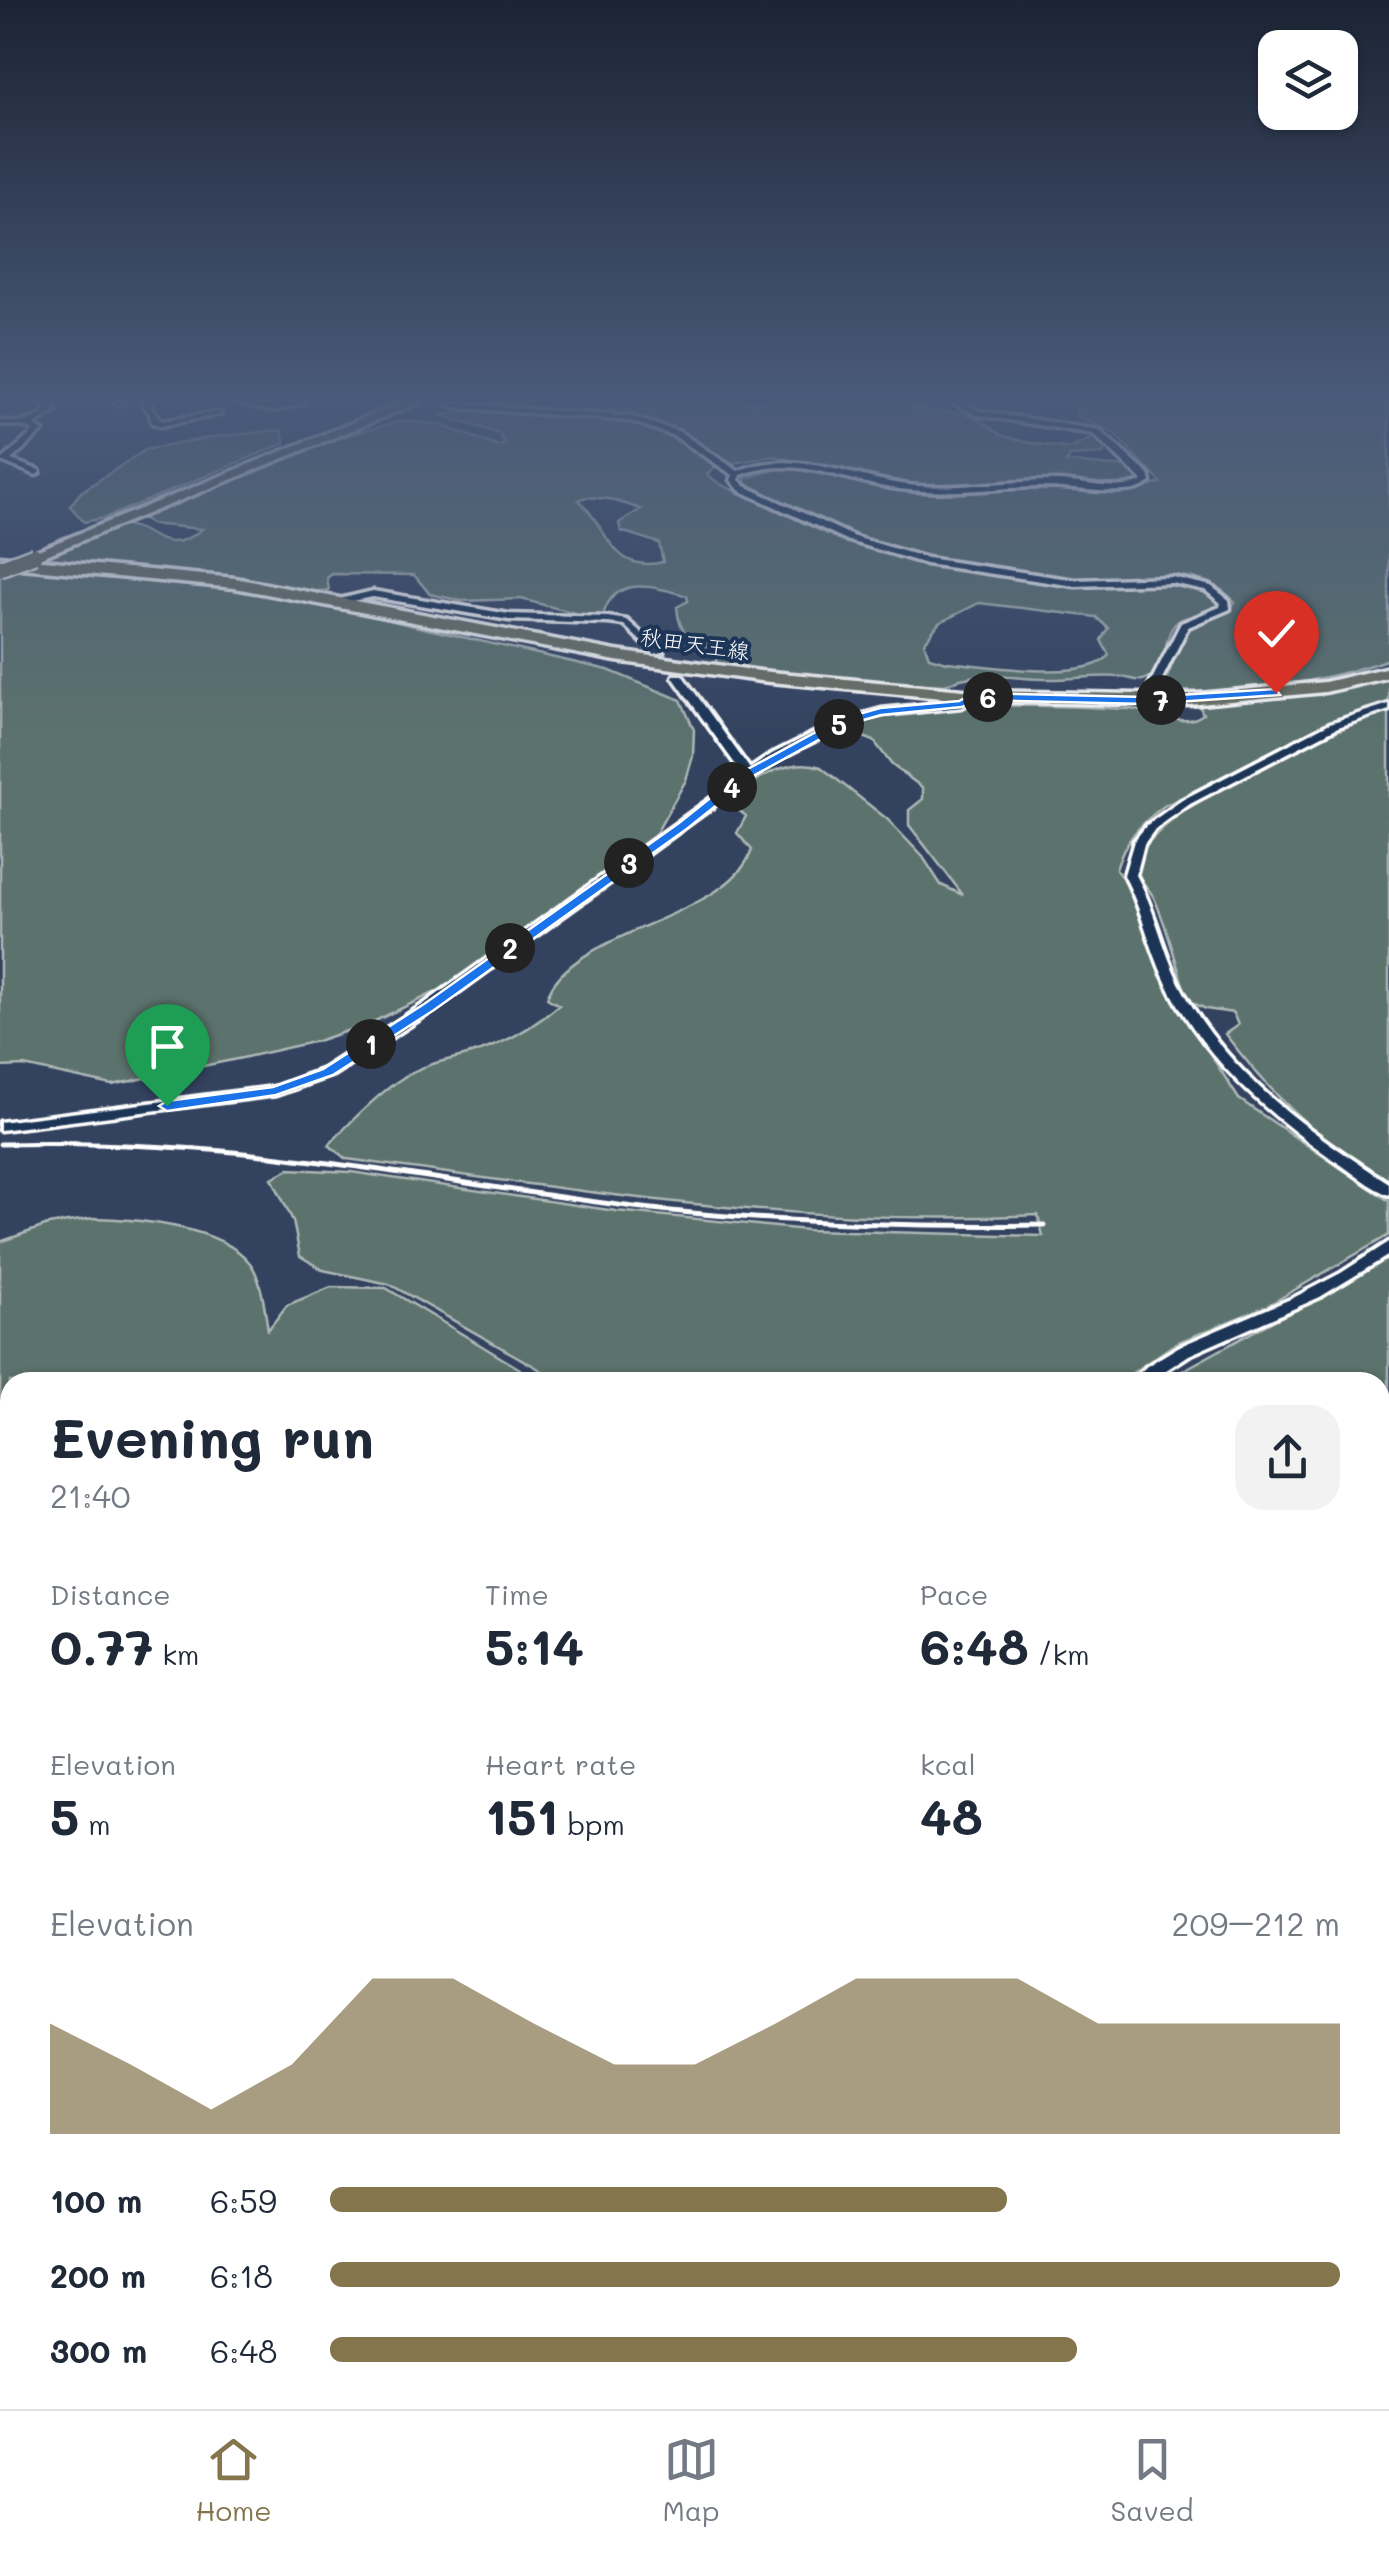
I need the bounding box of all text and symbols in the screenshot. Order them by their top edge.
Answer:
map controls [1258,30,1358,130]
button: layers [1258,30,1358,130]
pin [1234,591,1319,694]
icon: check [1249,606,1304,661]
street label: 秋田天王線 [639,621,752,666]
pin: 6 [963,672,1013,722]
pin: 7 [1136,675,1186,725]
text: 6 [980,679,996,715]
text: 7 [1153,682,1169,718]
pin: 5 [814,699,864,749]
text: 5 [831,706,847,742]
pin: 4 [707,762,757,812]
text: 4 [723,769,741,805]
pin: 3 [604,838,654,888]
text: 3 [621,845,637,881]
pin: 2 [485,923,535,973]
text: 2 [502,930,518,966]
pin [125,1004,210,1107]
icon: arrive [140,1019,195,1074]
pin: 1 [346,1019,396,1069]
text: 1 [365,1026,377,1062]
text: Evening run [50,1400,374,1472]
button: share [1235,1405,1340,1510]
text: 21:40 [50,1474,131,1516]
text: Distance [50,1576,171,1612]
text: Time [485,1576,549,1612]
text: Pace [920,1576,988,1612]
text: 0.77 [50,1612,153,1678]
text: 5:14 [485,1612,584,1678]
text: 6:48 [920,1612,1029,1678]
text: km [153,1636,199,1672]
text: /km [1029,1636,1090,1672]
text: Elevation [50,1746,176,1782]
text: Heart rate [485,1746,636,1782]
text: kcal [920,1746,976,1782]
text: 5 [50,1782,79,1848]
text: 151 [485,1782,559,1848]
text: 48 [920,1782,983,1848]
text: m [79,1806,110,1842]
text: bpm [559,1806,625,1842]
text: Elevation [50,1902,194,1944]
text: 209–212 m [1172,1902,1340,1944]
text: 100 m [50,2179,142,2221]
text: 6:59 [210,2179,277,2221]
text: 200 m [50,2254,146,2296]
text: 6:18 [210,2254,273,2296]
text: 300 m [50,2329,147,2371]
text: 6:48 [210,2329,277,2371]
tab: Home [195,2432,272,2528]
tab: Map [663,2432,720,2528]
tab: Saved [1110,2432,1194,2528]

